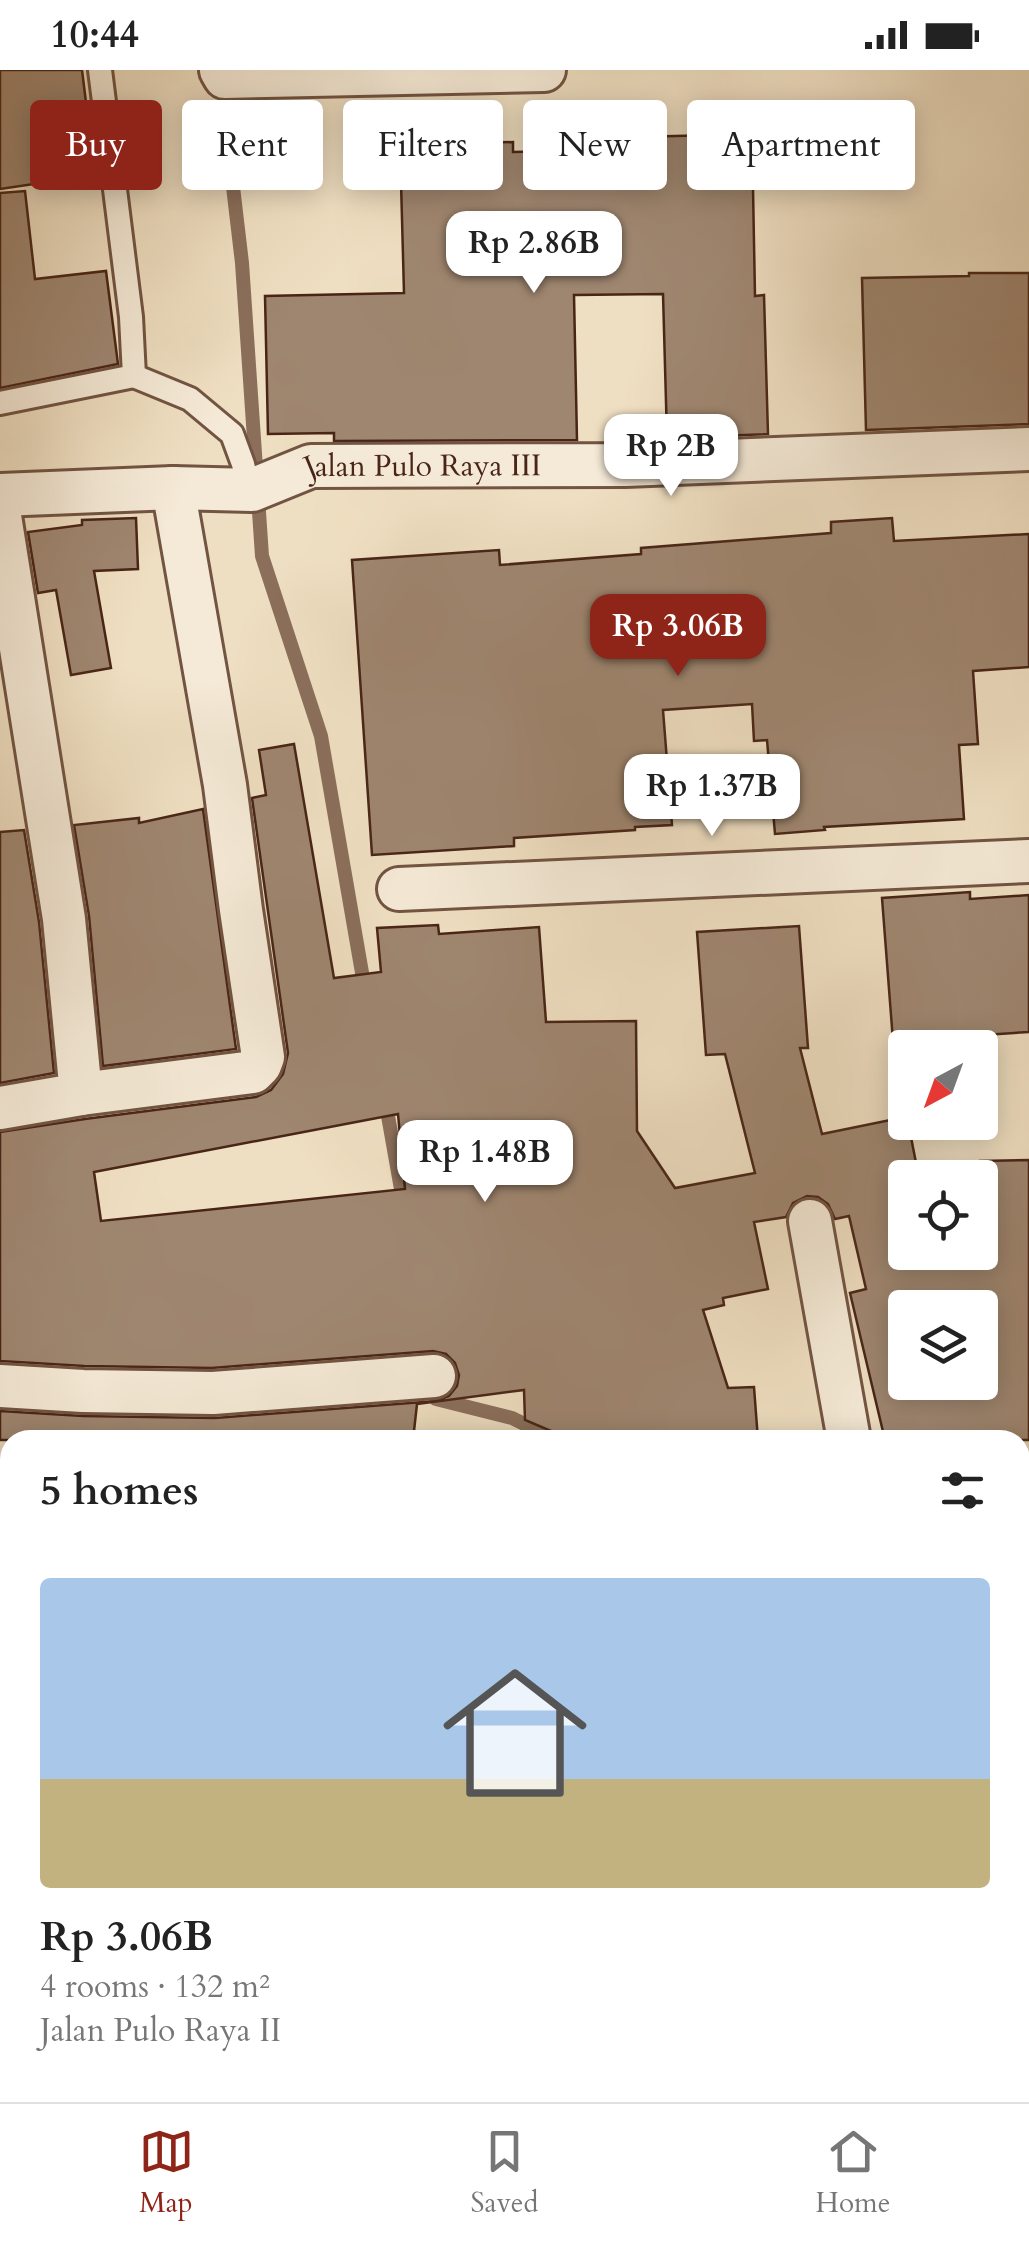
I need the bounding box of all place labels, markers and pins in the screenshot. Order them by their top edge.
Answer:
pin: Rp 2.86B [431,211,637,296]
pin: Rp 2B [601,414,741,499]
pin: Rp 3.06B [575,594,781,679]
pin: Rp 1.37B [609,754,815,839]
pin: Rp 1.48B [382,1120,588,1205]

